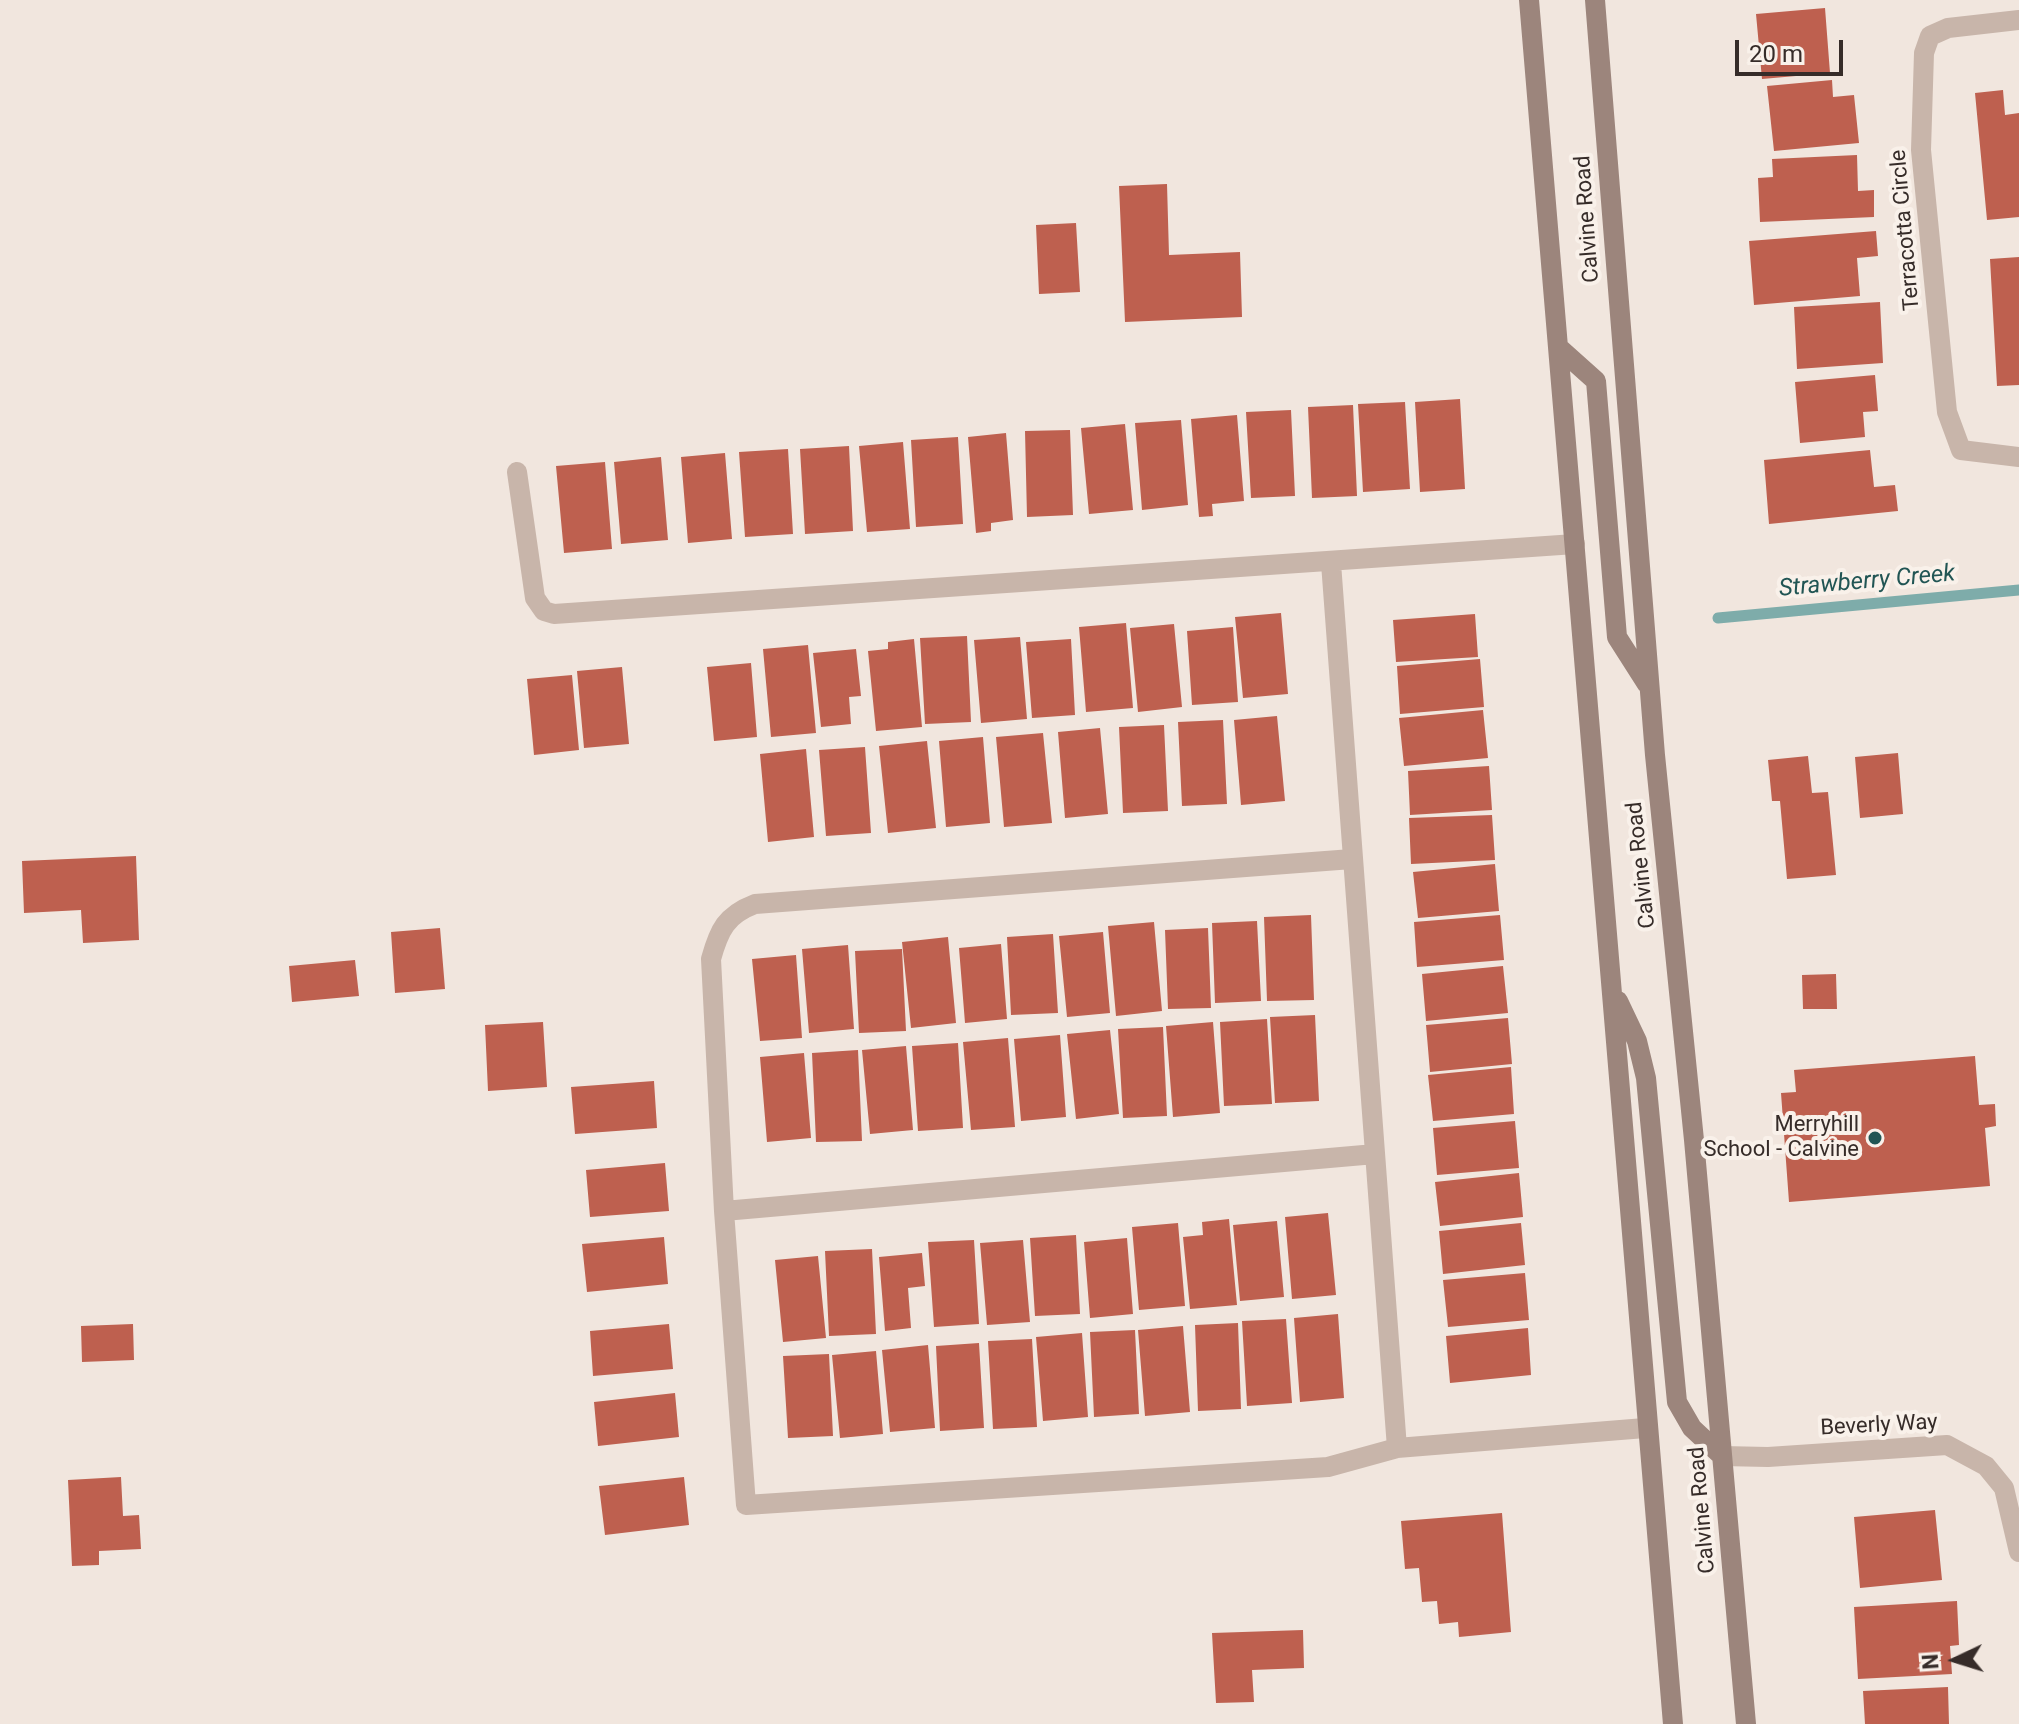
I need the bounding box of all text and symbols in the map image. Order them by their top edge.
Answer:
scale bar [1739,24,1847,74]
text: 20 m [1749,40,1803,68]
street label: Terracotta Circle [1886,148,1926,312]
street label: Calvine Road [1570,155,1606,283]
water label: Strawberry Creek [1778,560,1956,604]
street label: Calvine Road [1622,800,1662,930]
place label: Merryhill School - Calvine [1703,1112,1859,1164]
marker: Merryhill School - Calvine [1866,1129,1884,1147]
street label: Beverly Way [1820,1410,1938,1442]
street label: Calvine Road [1684,1445,1722,1575]
north arrow [1915,1620,1995,1700]
text: N [1918,1653,1944,1670]

